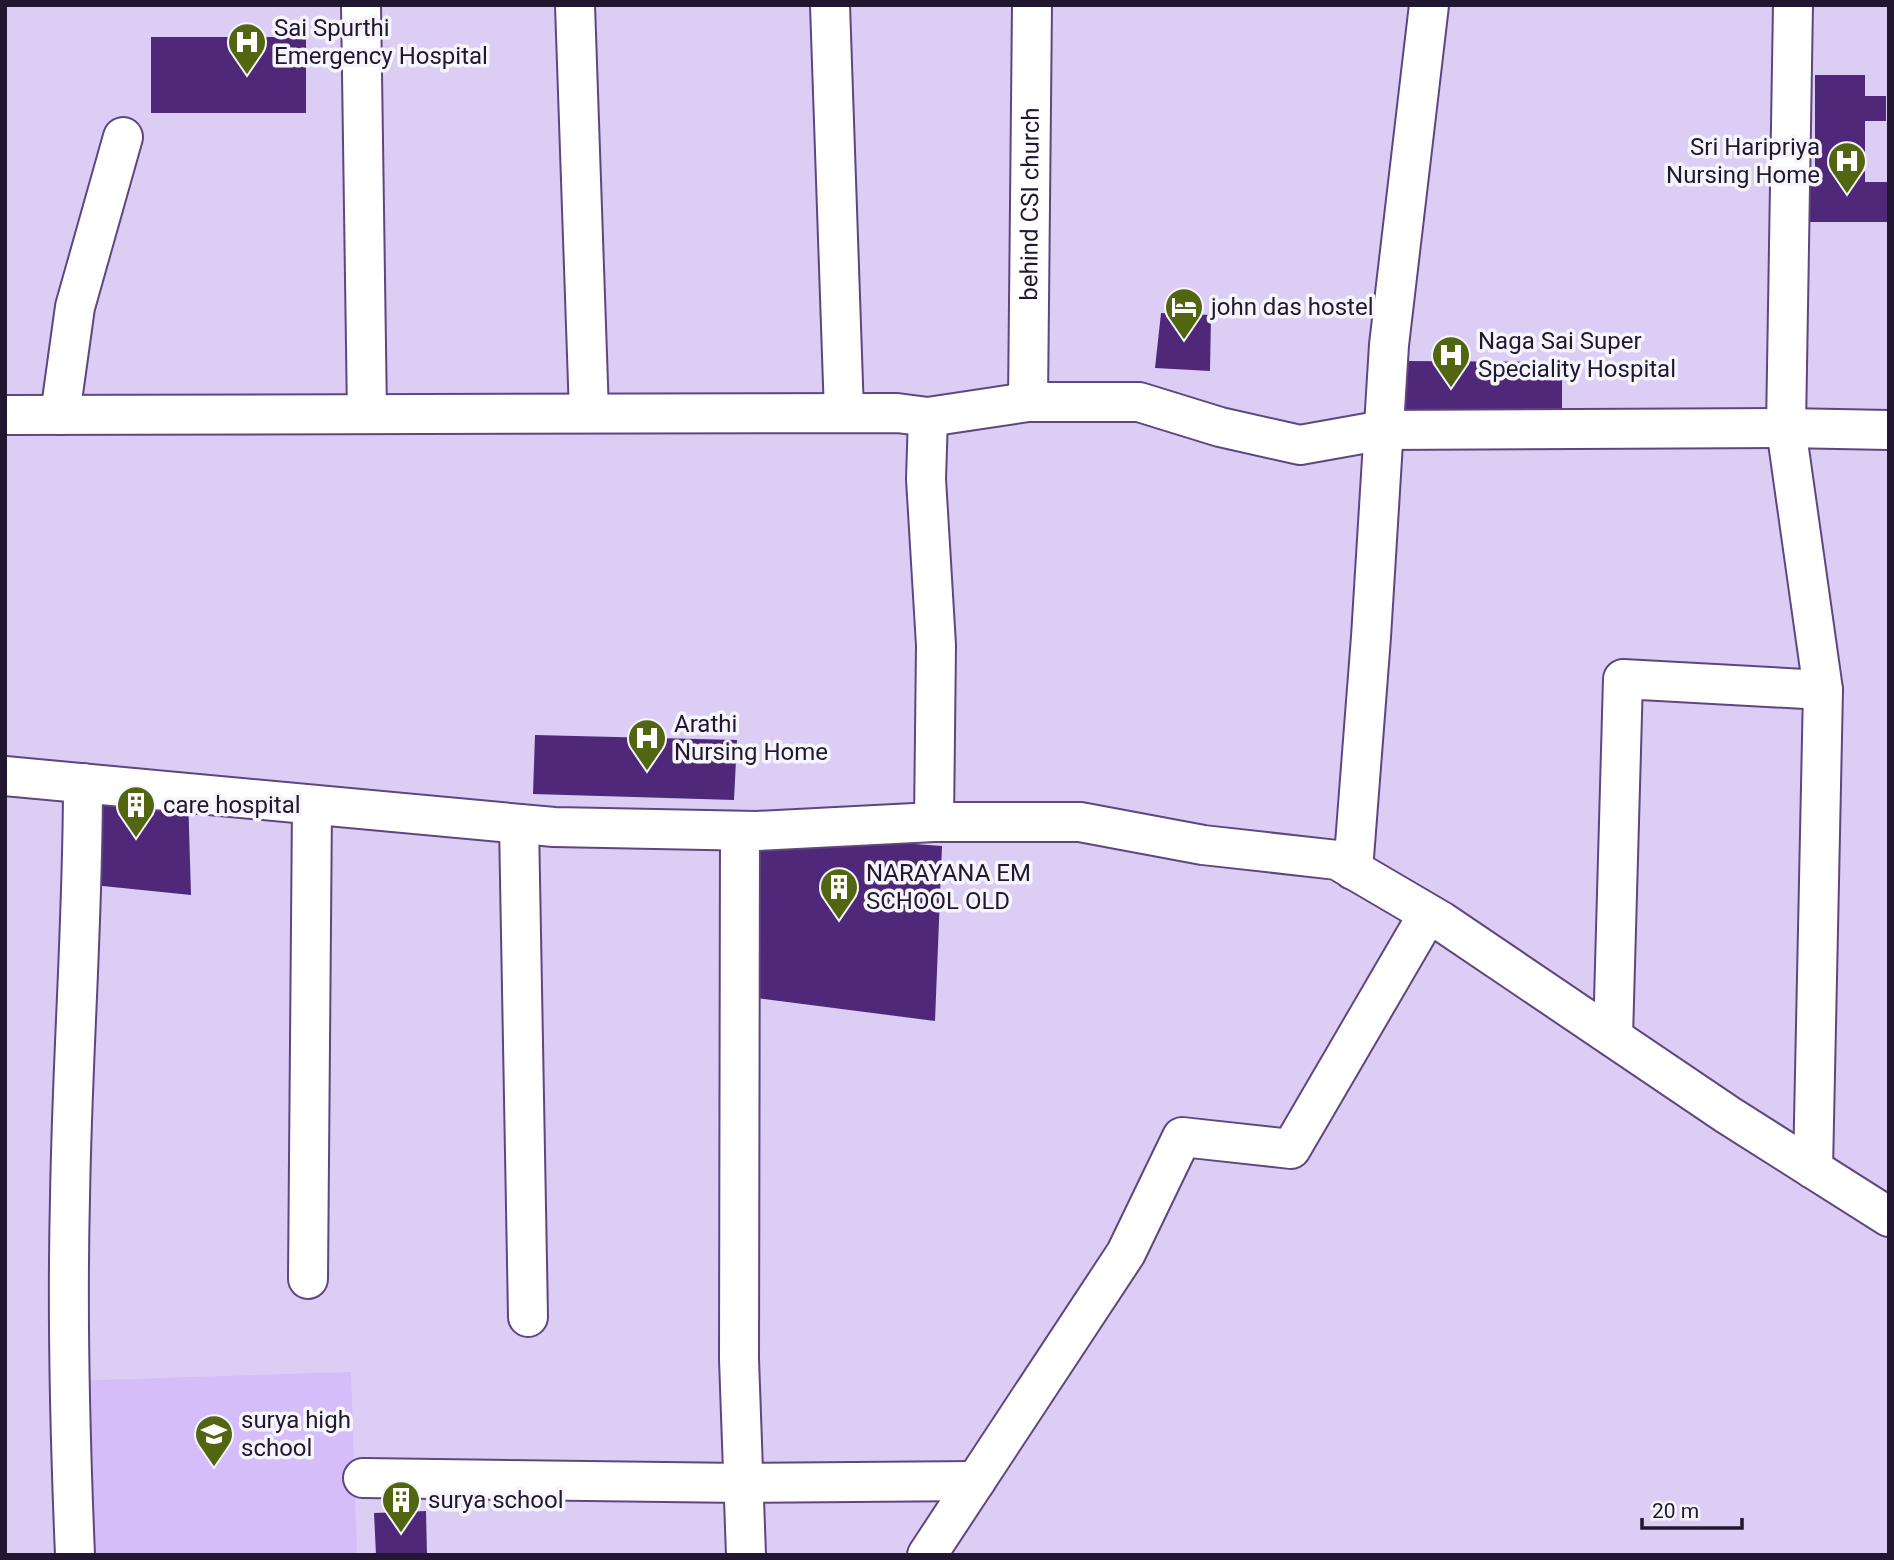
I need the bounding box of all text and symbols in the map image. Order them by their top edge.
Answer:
place label: Sai Spurthi Emergency Hospital [274,14,488,70]
hospital icon: Sai Spurthi Emergency Hospital [226,21,268,76]
street label: behind CSI church [1015,107,1045,301]
place label: Sri Haripriya Nursing Home [1666,133,1820,189]
hospital icon: Sri Haripriya Nursing Home [1826,140,1868,195]
hotel icon: john das hostel [1163,286,1205,341]
place label: john das hostel [1210,293,1374,321]
place label: Naga Sai Super Speciality Hospital [1478,327,1676,383]
hospital icon: Naga Sai Super Speciality Hospital [1430,334,1472,389]
place label: Arathi Nursing Home [674,710,828,766]
hospital icon: Arathi Nursing Home [626,717,668,772]
building icon: care hospital [115,784,157,839]
place label: care hospital [163,791,301,819]
place label: NARAYANA EM SCHOOL OLD [866,859,1031,915]
building icon: NARAYANA EM SCHOOL OLD [818,866,860,921]
place label: surya high school [241,1406,351,1462]
school or university icon: surya high school [193,1413,235,1468]
building icon: surya school [380,1479,422,1534]
place label: surya school [428,1486,564,1514]
scale bar [1642,1486,1742,1530]
text: 20 m [1652,1499,1699,1523]

